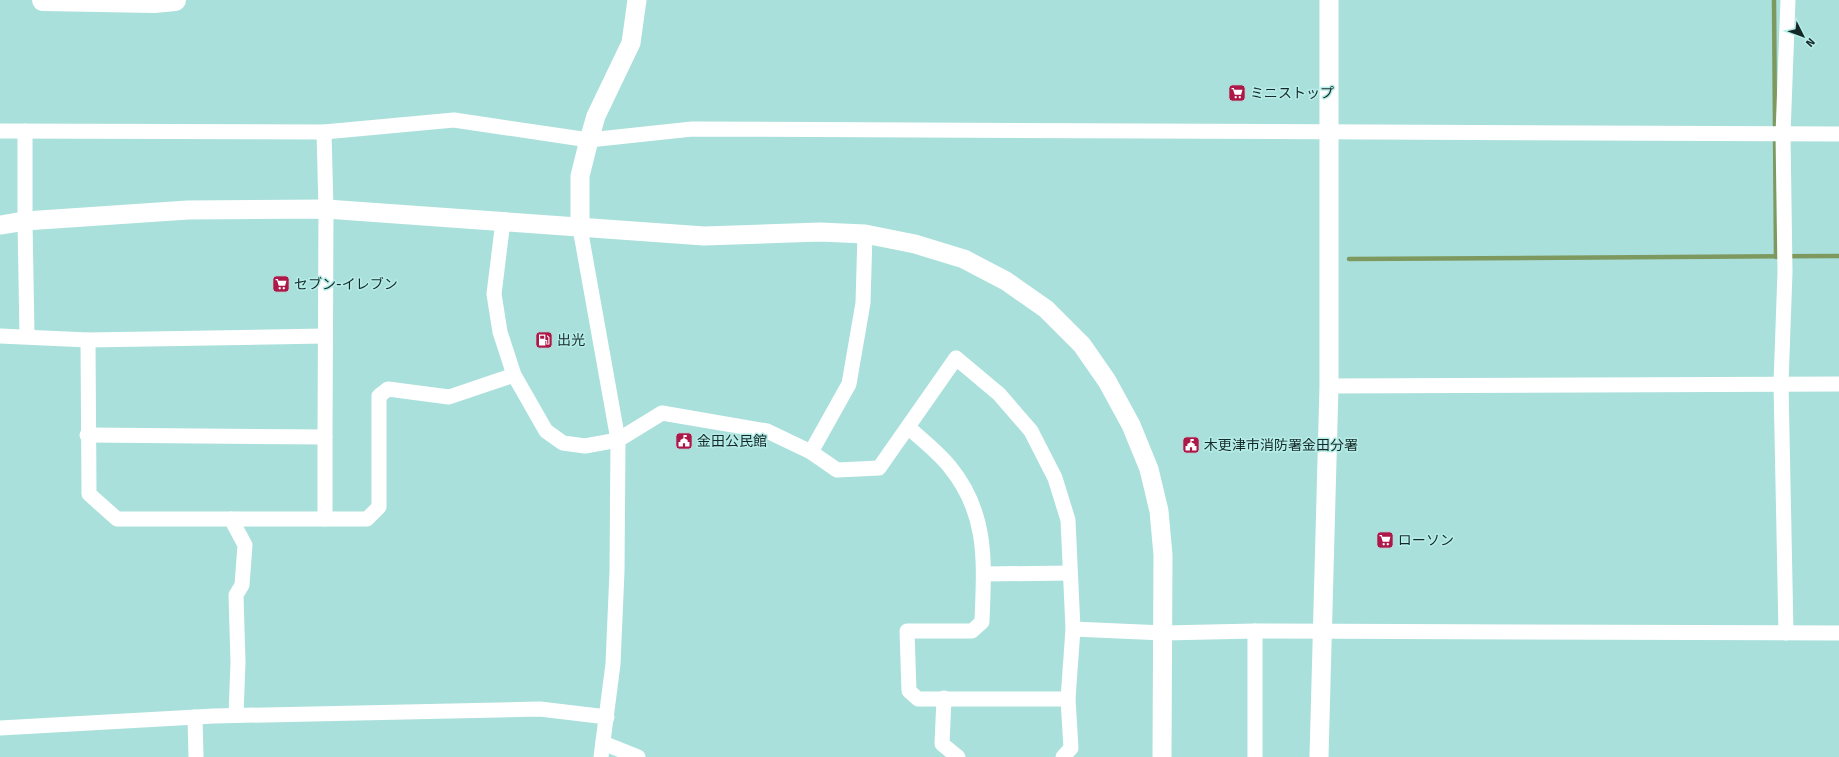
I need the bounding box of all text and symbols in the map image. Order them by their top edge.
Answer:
north arrow [1783,16,1823,56]
text: N [1803,35,1817,49]
supermarket icon: ミニストップ [1227,83,1247,103]
place label: ミニストップ [1250,85,1334,102]
supermarket icon: セブン-イレブン [271,274,291,294]
place label: セブン-イレブン [294,276,398,293]
fuel station icon: 出光 [534,330,554,350]
place label: 出光 [557,332,585,349]
public building icon: 金田公民館 [674,431,694,451]
place label: 金田公民館 [697,433,767,450]
public building icon: 木更津市消防署金田分署 [1181,435,1201,455]
place label: 木更津市消防署金田分署 [1204,437,1358,454]
supermarket icon: ローソン [1375,530,1395,550]
place label: ローソン [1398,532,1454,549]

